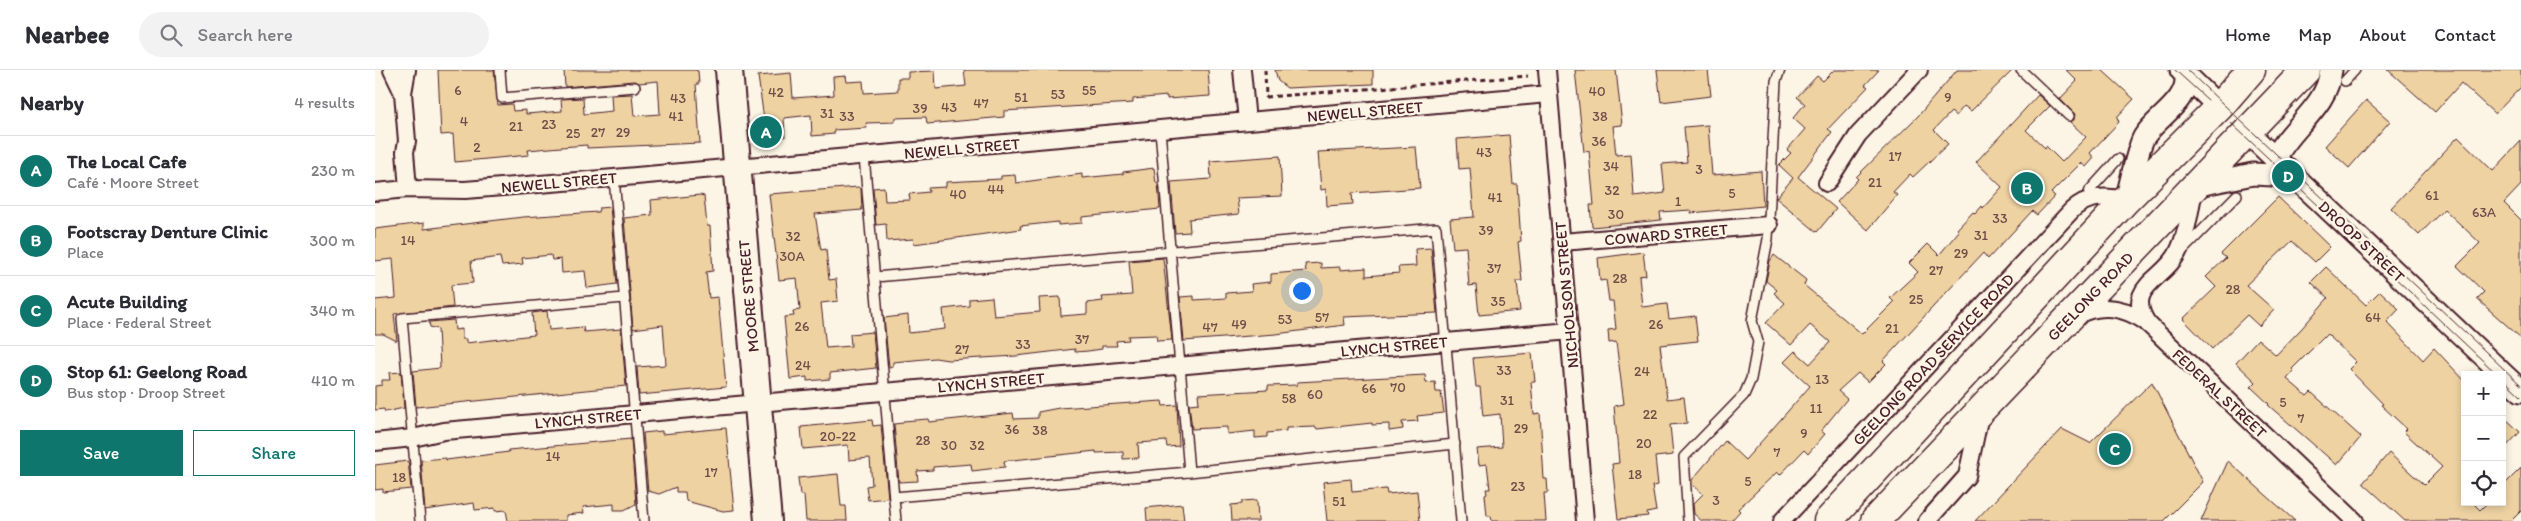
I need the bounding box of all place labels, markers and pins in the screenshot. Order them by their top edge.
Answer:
pin: A [750,113,782,151]
pin: D [2272,157,2304,195]
pin: B [2011,169,2043,207]
pin: C [2099,430,2131,468]

